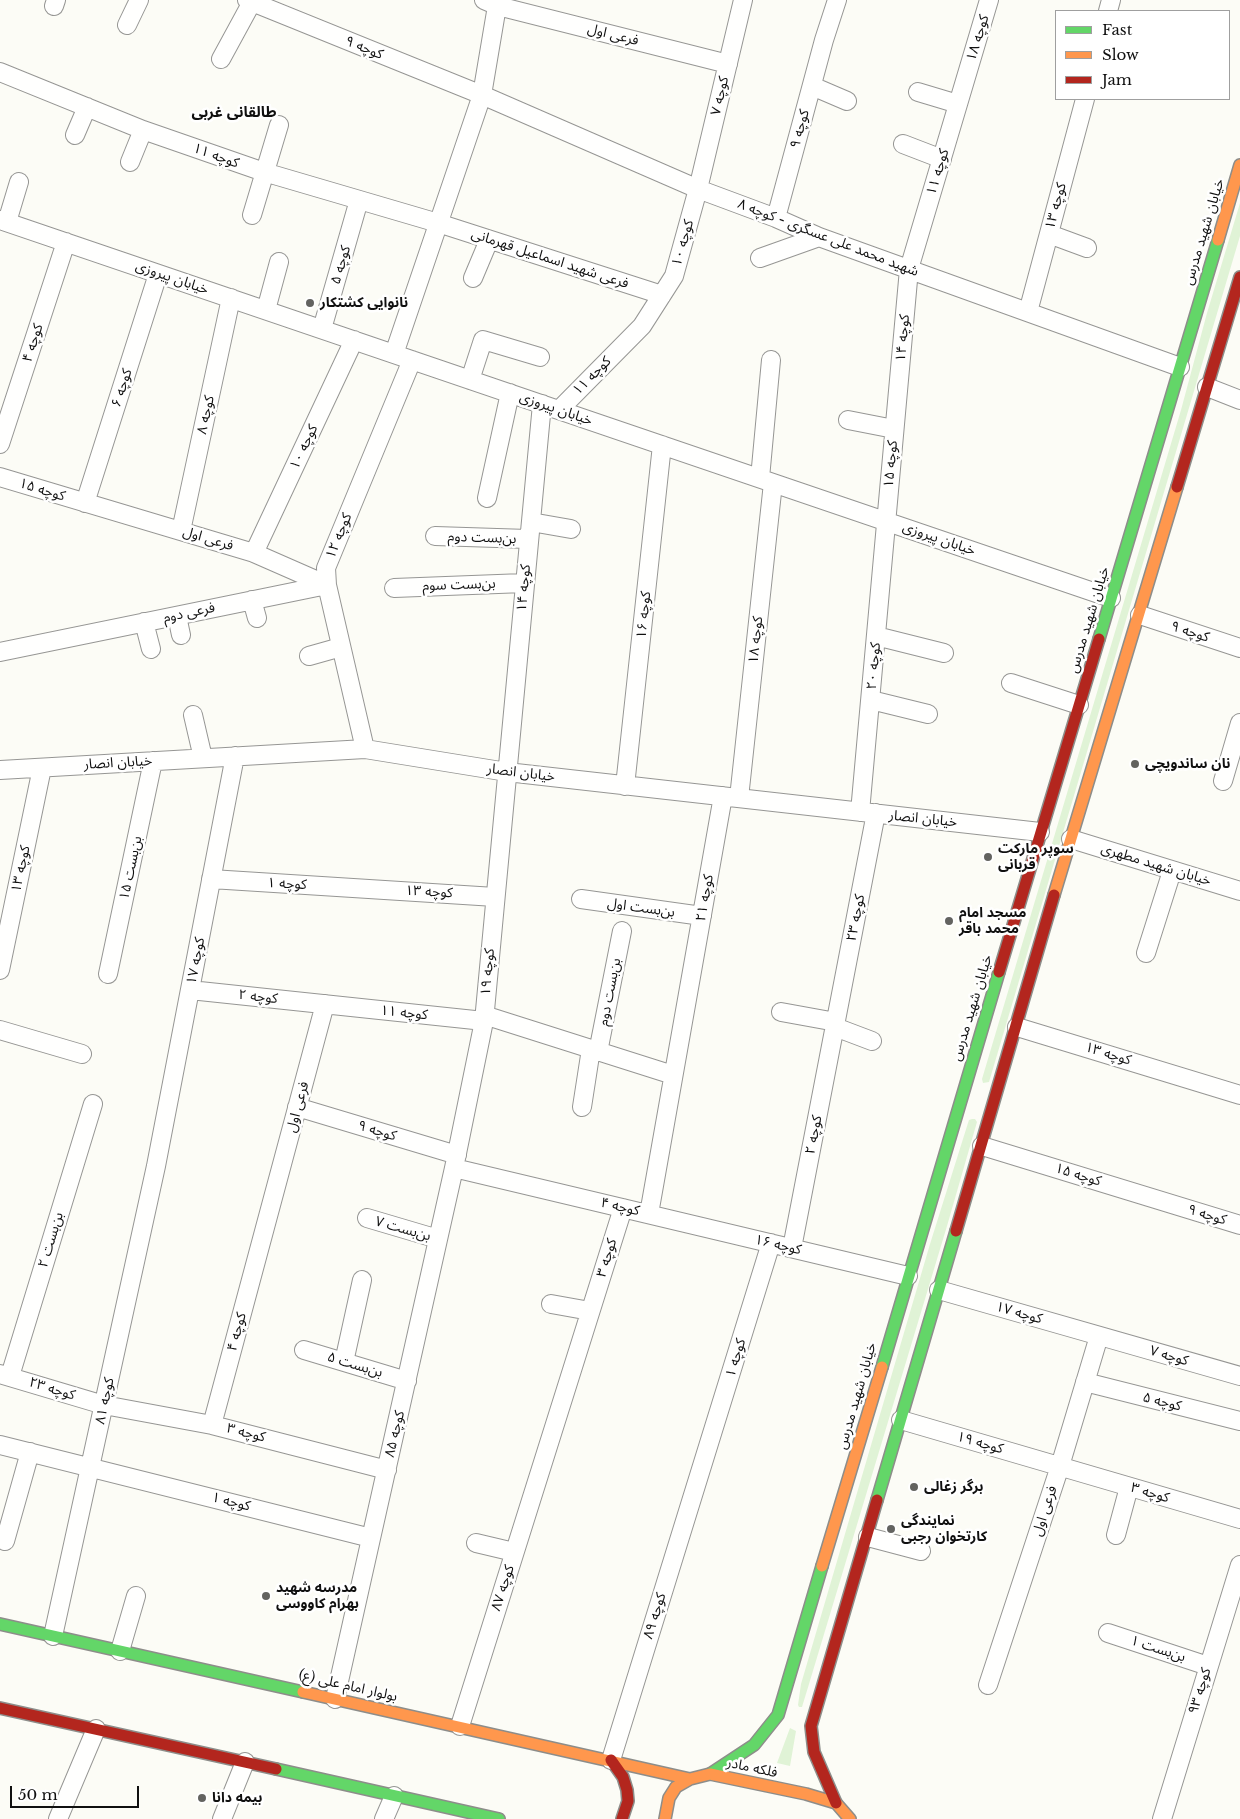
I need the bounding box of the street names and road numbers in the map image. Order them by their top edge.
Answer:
street label: کوچه ۱۸ [963,13,993,63]
street label: فرعی اول [586,21,640,49]
street label: کوچه ۹ [343,33,385,63]
street label: کوچه ۷ [707,75,733,117]
street label: کوچه ۹ [787,108,813,150]
street label: کوچه ۱۱ [191,140,241,172]
street label: کوچه ۱۱ [923,147,953,197]
street label: خیابان شهید مدرس [1180,177,1228,287]
street label: کوچه ۱۳ [1042,181,1070,231]
street label: شهید محمد علی عسگری - کوچه ۸ [735,196,921,280]
street label: کوچه ۱۰ [668,218,698,268]
street label: فرعی شهید اسماعیل قهرمانی [469,226,631,292]
street label: کوچه ۵ [327,244,355,286]
street label: خیابان پیروزی [133,258,211,298]
street label: کوچه ۱۴ [893,314,913,362]
street label: کوچه ۴ [19,322,47,364]
street label: کوچه ۱۱ [569,353,615,399]
street label: کوچه ۶ [108,367,136,409]
street label: خیابان پیروزی [517,389,595,429]
street label: کوچه ۸ [194,394,218,436]
street label: کوچه ۱۰ [286,422,322,472]
street label: کوچه ۱۵ [881,440,901,488]
street label: کوچه ۱۵ [17,475,67,505]
street label: کوچه ۱۲ [322,511,356,561]
street label: خیابان پیروزی [900,519,978,559]
street label: فرعی اول [181,523,235,555]
street label: بن‌بست دوم [447,528,517,548]
street label: کوچه ۱۴ [514,564,534,612]
street label: خیابان شهید مدرس [1065,565,1113,675]
street label: بن‌بست سوم [422,575,496,595]
street label: کوچه ۱۶ [633,591,655,639]
street label: فرعی دوم [162,599,216,627]
street label: کوچه ۱۸ [745,616,767,664]
street label: کوچه ۹ [1169,618,1211,646]
street label: کوچه ۲۰ [864,642,884,690]
street label: خیابان انصار [83,753,153,773]
street label: خیابان انصار [486,760,556,786]
street label: خیابان انصار [888,807,958,831]
street label: بن‌بست ۱۵ [116,834,146,902]
street label: خیابان شهید مطهری [1099,840,1213,890]
street label: کوچه ۱۳ [8,844,34,894]
street label: کوچه ۲۱ [693,873,717,923]
street label: کوچه ۱ [267,875,307,893]
street label: کوچه ۱۳ [405,882,453,902]
street label: کوچه ۲۳ [843,893,869,943]
street label: بن‌بست اول [606,895,676,921]
street label: کوچه ۱۷ [183,936,209,986]
street label: کوچه ۱۹ [478,948,498,996]
street label: خیابان شهید مدرس [948,953,996,1063]
street label: بن‌بست دوم [595,957,625,1027]
street label: کوچه ۲ [238,987,278,1007]
street label: کوچه ۱۱ [380,1002,428,1024]
street label: کوچه ۱۳ [1083,1039,1133,1069]
street label: فرعی اول [283,1080,313,1134]
street label: کوچه ۲ [802,1114,826,1156]
street label: کوچه ۹ [356,1117,398,1145]
street label: کوچه ۱۵ [1053,1160,1103,1190]
street label: کوچه ۴ [599,1194,641,1220]
street label: کوچه ۹ [1186,1201,1228,1229]
street label: بن‌بست ۲ [35,1210,67,1270]
street label: بن‌بست ۷ [373,1213,433,1245]
street label: کوچه ۱۶ [753,1231,803,1259]
street label: کوچه ۳ [593,1237,621,1279]
street label: کوچه ۱۷ [994,1298,1044,1328]
street label: کوچه ۴ [224,1311,250,1353]
street label: کوچه ۱ [722,1337,750,1379]
street label: خیابان شهید مدرس [834,1341,880,1451]
street label: کوچه ۷ [1148,1342,1190,1370]
street label: بن‌بست ۵ [325,1349,385,1381]
street label: کوچه ۲۳ [27,1374,77,1404]
street label: کوچه ۸۱ [92,1376,118,1426]
street label: کوچه ۵ [1141,1389,1183,1415]
street label: کوچه ۸۵ [381,1409,409,1459]
street label: کوچه ۳ [225,1420,267,1446]
street label: کوچه ۱۹ [955,1428,1005,1458]
street label: کوچه ۳ [1129,1479,1171,1507]
street label: فرعی اول [1029,1484,1061,1538]
street label: کوچه ۱ [210,1489,252,1515]
street label: کوچه ۸۷ [488,1563,518,1613]
street label: کوچه ۸۹ [640,1591,670,1641]
street label: بن‌بست ۱ [1128,1632,1188,1666]
street label: بولوار امام علی (ع) [297,1666,399,1706]
street label: کوچه ۹۳ [1185,1666,1215,1716]
street label: فلکه مادر [725,1754,779,1782]

